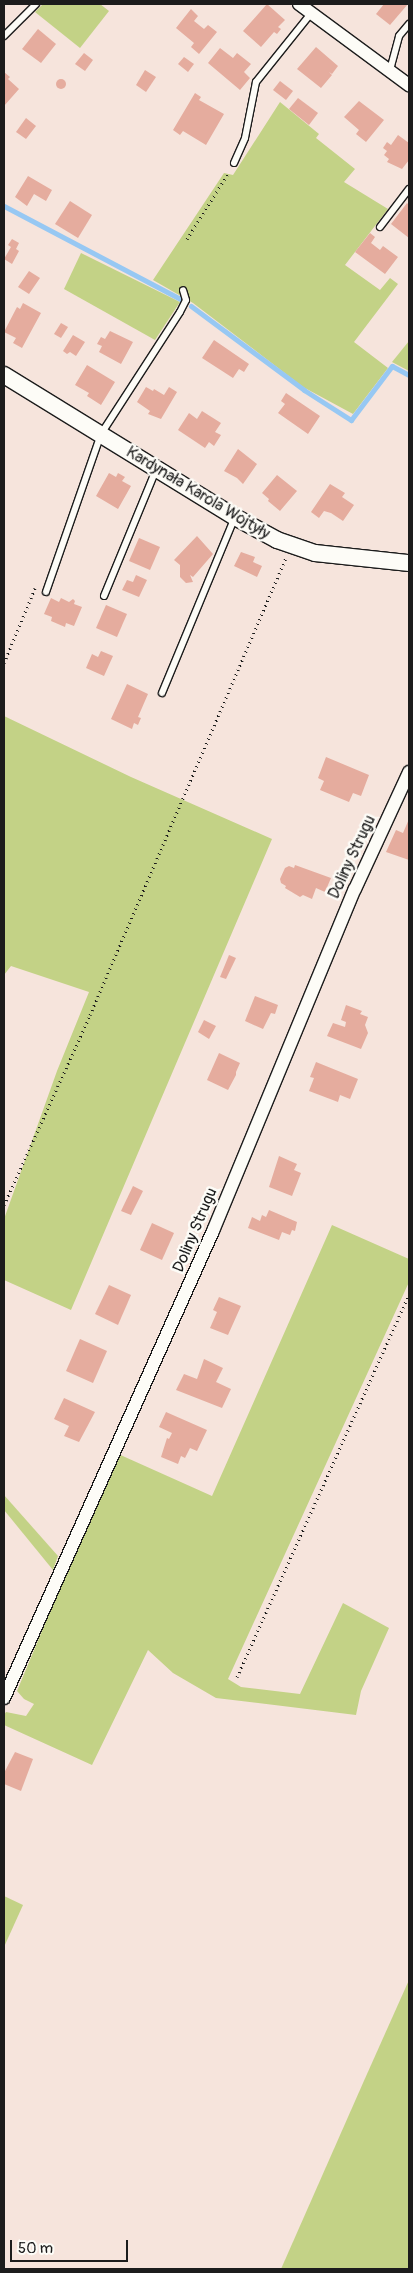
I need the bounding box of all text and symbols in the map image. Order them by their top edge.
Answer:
street label: Kardynała Karola Wojtyły [123,442,273,544]
street label: Doliny Strugu [324,812,380,902]
street label: Doliny Strugu [169,1185,221,1275]
scale bar [12,2230,130,2262]
text: 50 m [18,2239,53,2258]

